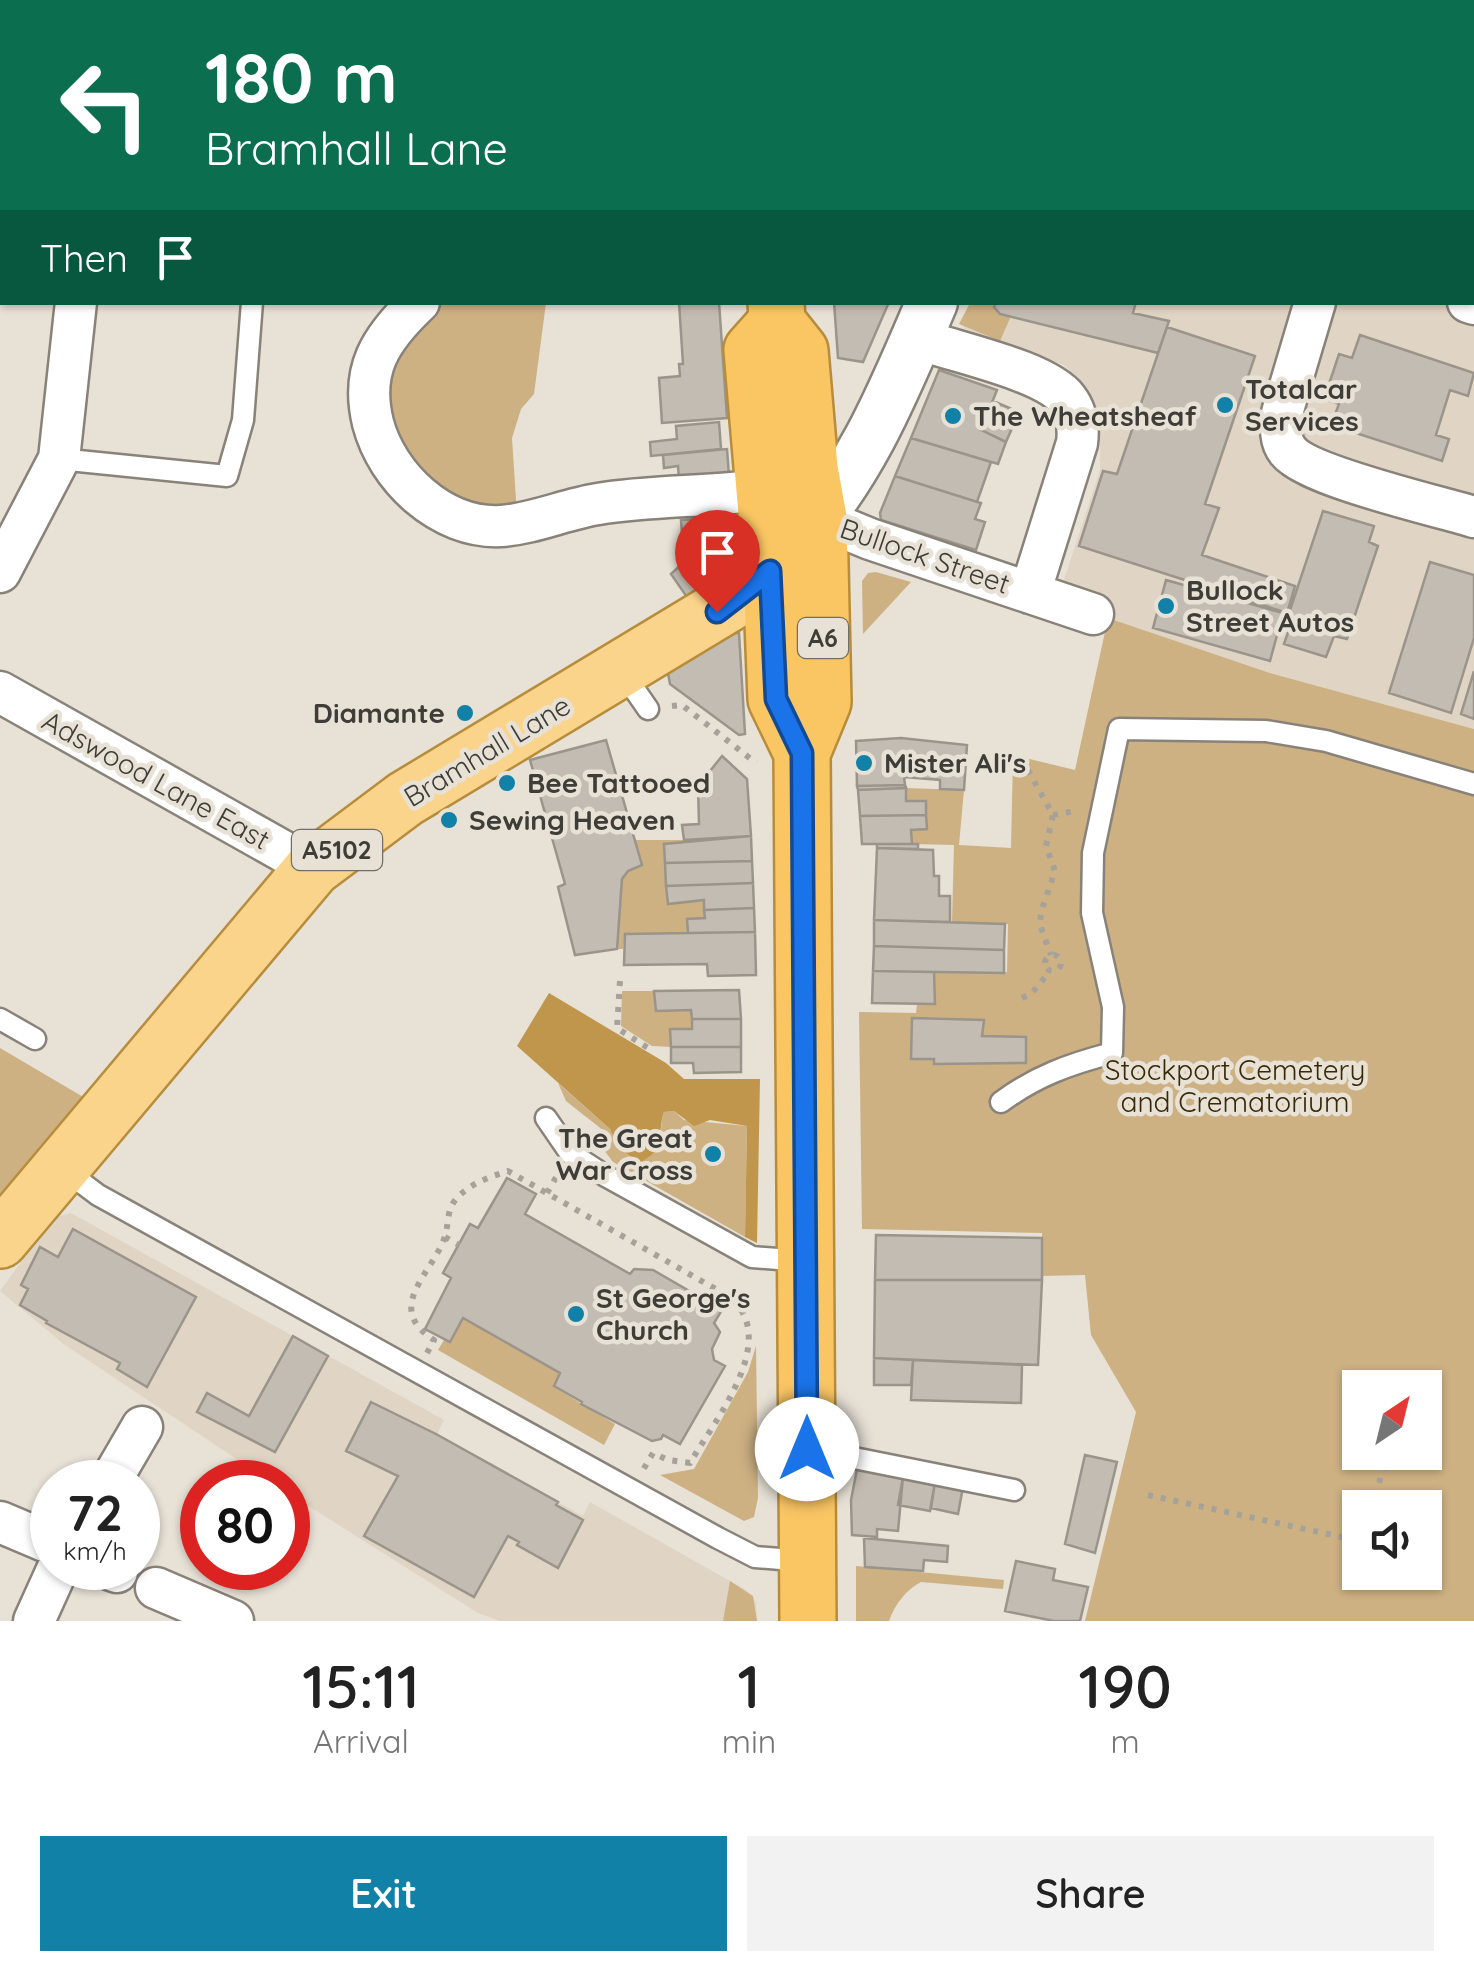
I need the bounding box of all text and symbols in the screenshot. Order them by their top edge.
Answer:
text: 180 m [205,33,398,121]
icon: left [40,40,170,170]
text: Bramhall Lane [205,120,508,176]
icon: arrive [148,230,203,285]
text: Then [40,234,128,282]
place label: Totalcar Services [1245,371,1359,438]
marker: Totalcar Services [1214,394,1236,416]
place label: The Wheatsheaf [973,398,1197,433]
marker: The Wheatsheaf [942,405,964,427]
pin [675,510,760,613]
street label: Bullock Street [836,510,1015,601]
icon: arrive [690,525,745,580]
place label: Bullock Street Autos [1186,572,1354,639]
marker: Bullock Street Autos [1155,595,1177,617]
road number: A6 [798,618,848,658]
street label: Bramhall Lane [397,687,577,814]
place label: Diamante [313,695,445,730]
marker: Diamante [454,702,476,724]
street label: Adswood Lane East [36,703,276,857]
place label: Mister Ali's [884,745,1026,780]
marker: Mister Ali's [853,752,875,774]
place label: Bee Tattooed [527,765,710,800]
marker: Bee Tattooed [496,772,518,794]
place label: Sewing Heaven [469,802,676,837]
marker: Sewing Heaven [438,809,460,831]
road number: A5102 [292,830,382,870]
park label: Stockport Cemetery and Crematorium [1105,1052,1365,1119]
place label: The Great War Cross [556,1120,693,1187]
marker: The Great War Cross [702,1143,724,1165]
place label: St George's Church [596,1280,750,1347]
marker: St George's Church [565,1303,587,1325]
north arrow [1342,1370,1442,1470]
map controls [1342,1370,1442,1590]
position arrow [755,1397,859,1501]
speed limit sign: 80 [180,1460,310,1590]
text: 72 [67,1481,123,1544]
button: sound [1342,1490,1442,1590]
text: km/h [63,1535,127,1566]
text: 15:11 [302,1648,420,1723]
text: 1 [738,1648,761,1723]
text: 190 [1078,1648,1172,1723]
text: Arrival [313,1721,409,1761]
text: min [722,1721,776,1761]
text: m [1111,1721,1140,1761]
button: Exit [40,1836,727,1951]
button: Share [747,1836,1434,1951]

